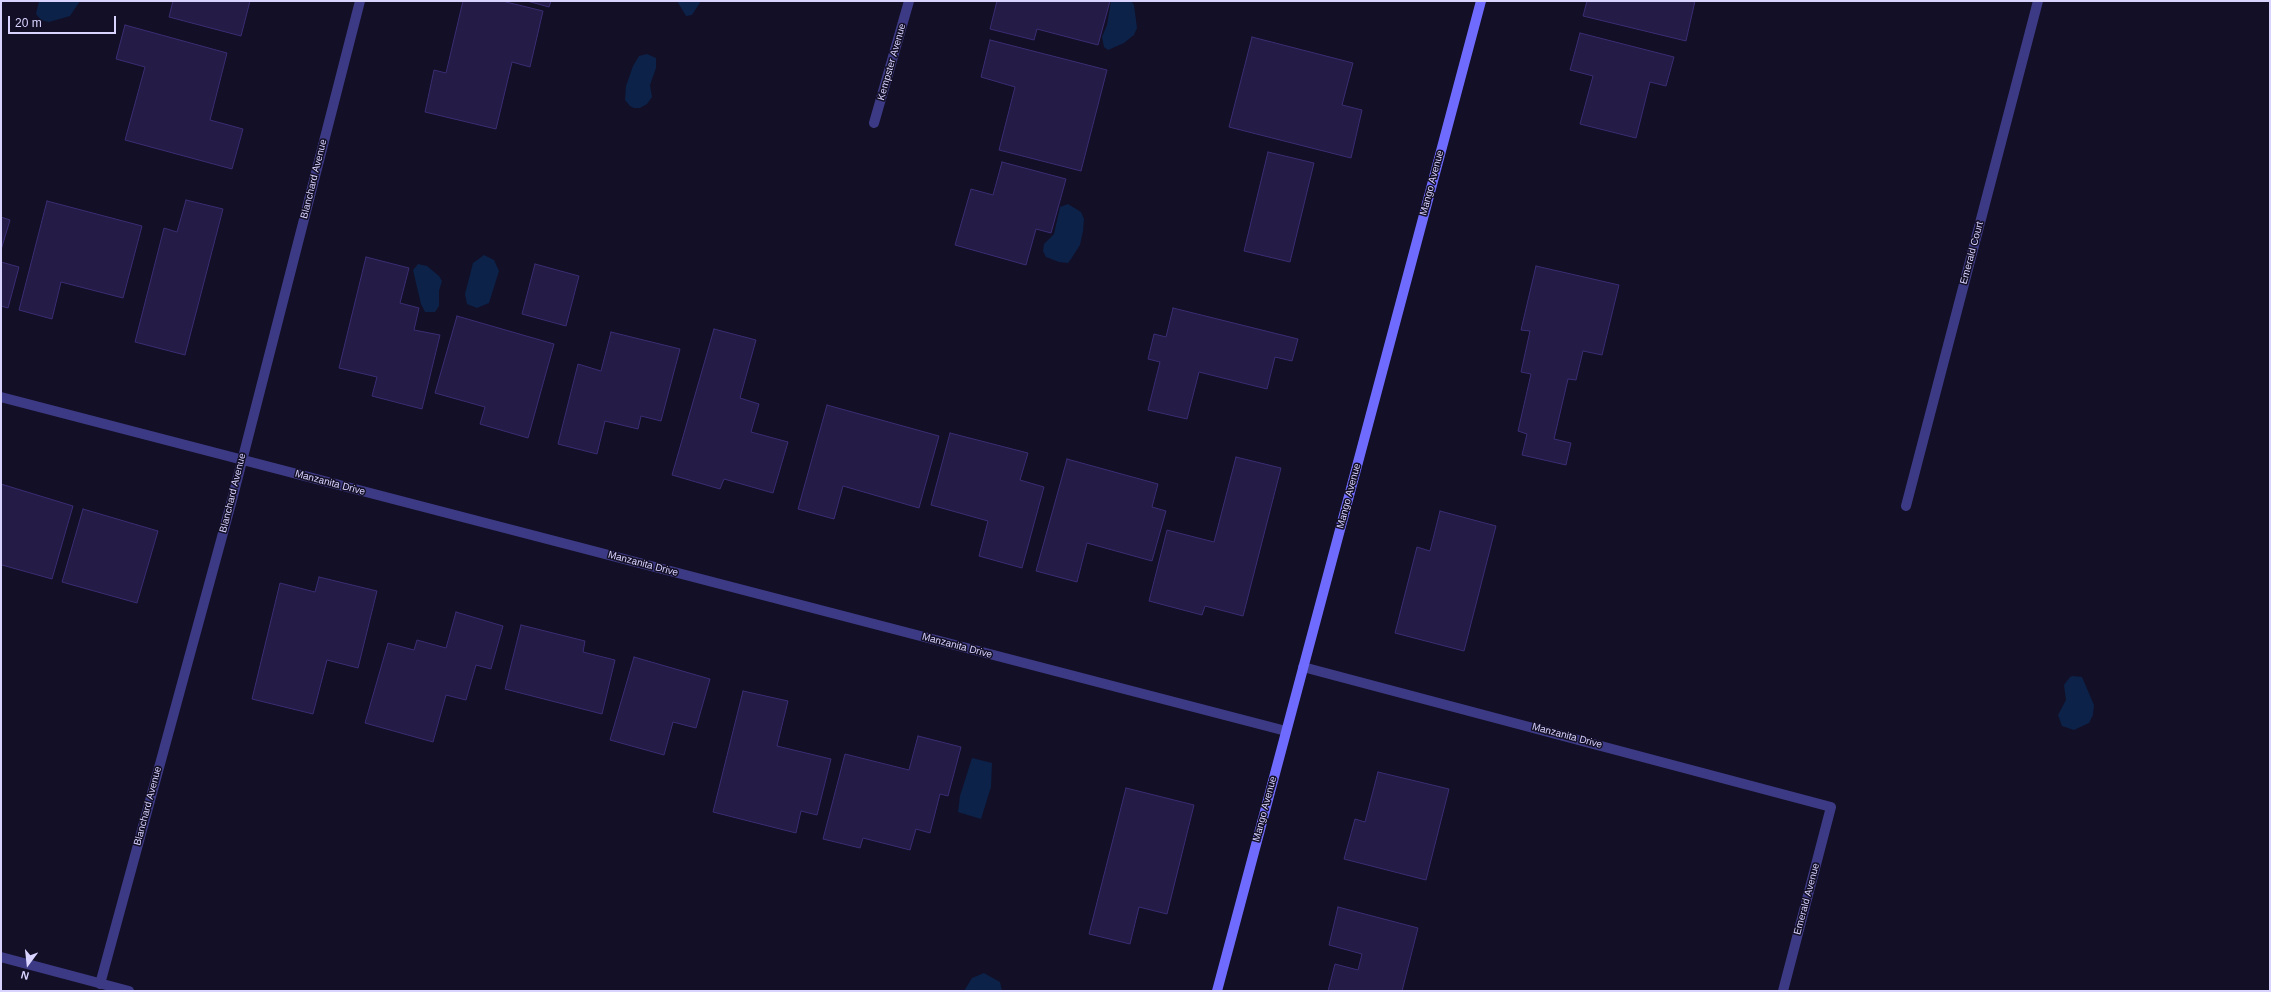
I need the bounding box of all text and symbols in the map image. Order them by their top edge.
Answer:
scale bar [10,8,118,34]
text: 20 m [15,16,42,30]
street label: Kempster Avenue [875,22,909,102]
street label: Blanchard Avenue [298,138,330,220]
street label: Mango Avenue [1418,149,1446,217]
street label: Emerald Court [1958,220,1986,286]
street label: Blanchard Avenue [217,452,249,534]
street label: Mango Avenue [1335,462,1363,530]
street label: Manzanita Drive [294,468,366,498]
street label: Manzanita Drive [607,549,679,579]
street label: Manzanita Drive [921,631,993,661]
street label: Manzanita Drive [1531,721,1603,751]
street label: Blanchard Avenue [132,765,164,847]
street label: Mango Avenue [1251,775,1279,843]
street label: Emerald Avenue [1792,862,1822,936]
north arrow [8,944,48,984]
text: N [20,969,30,982]

